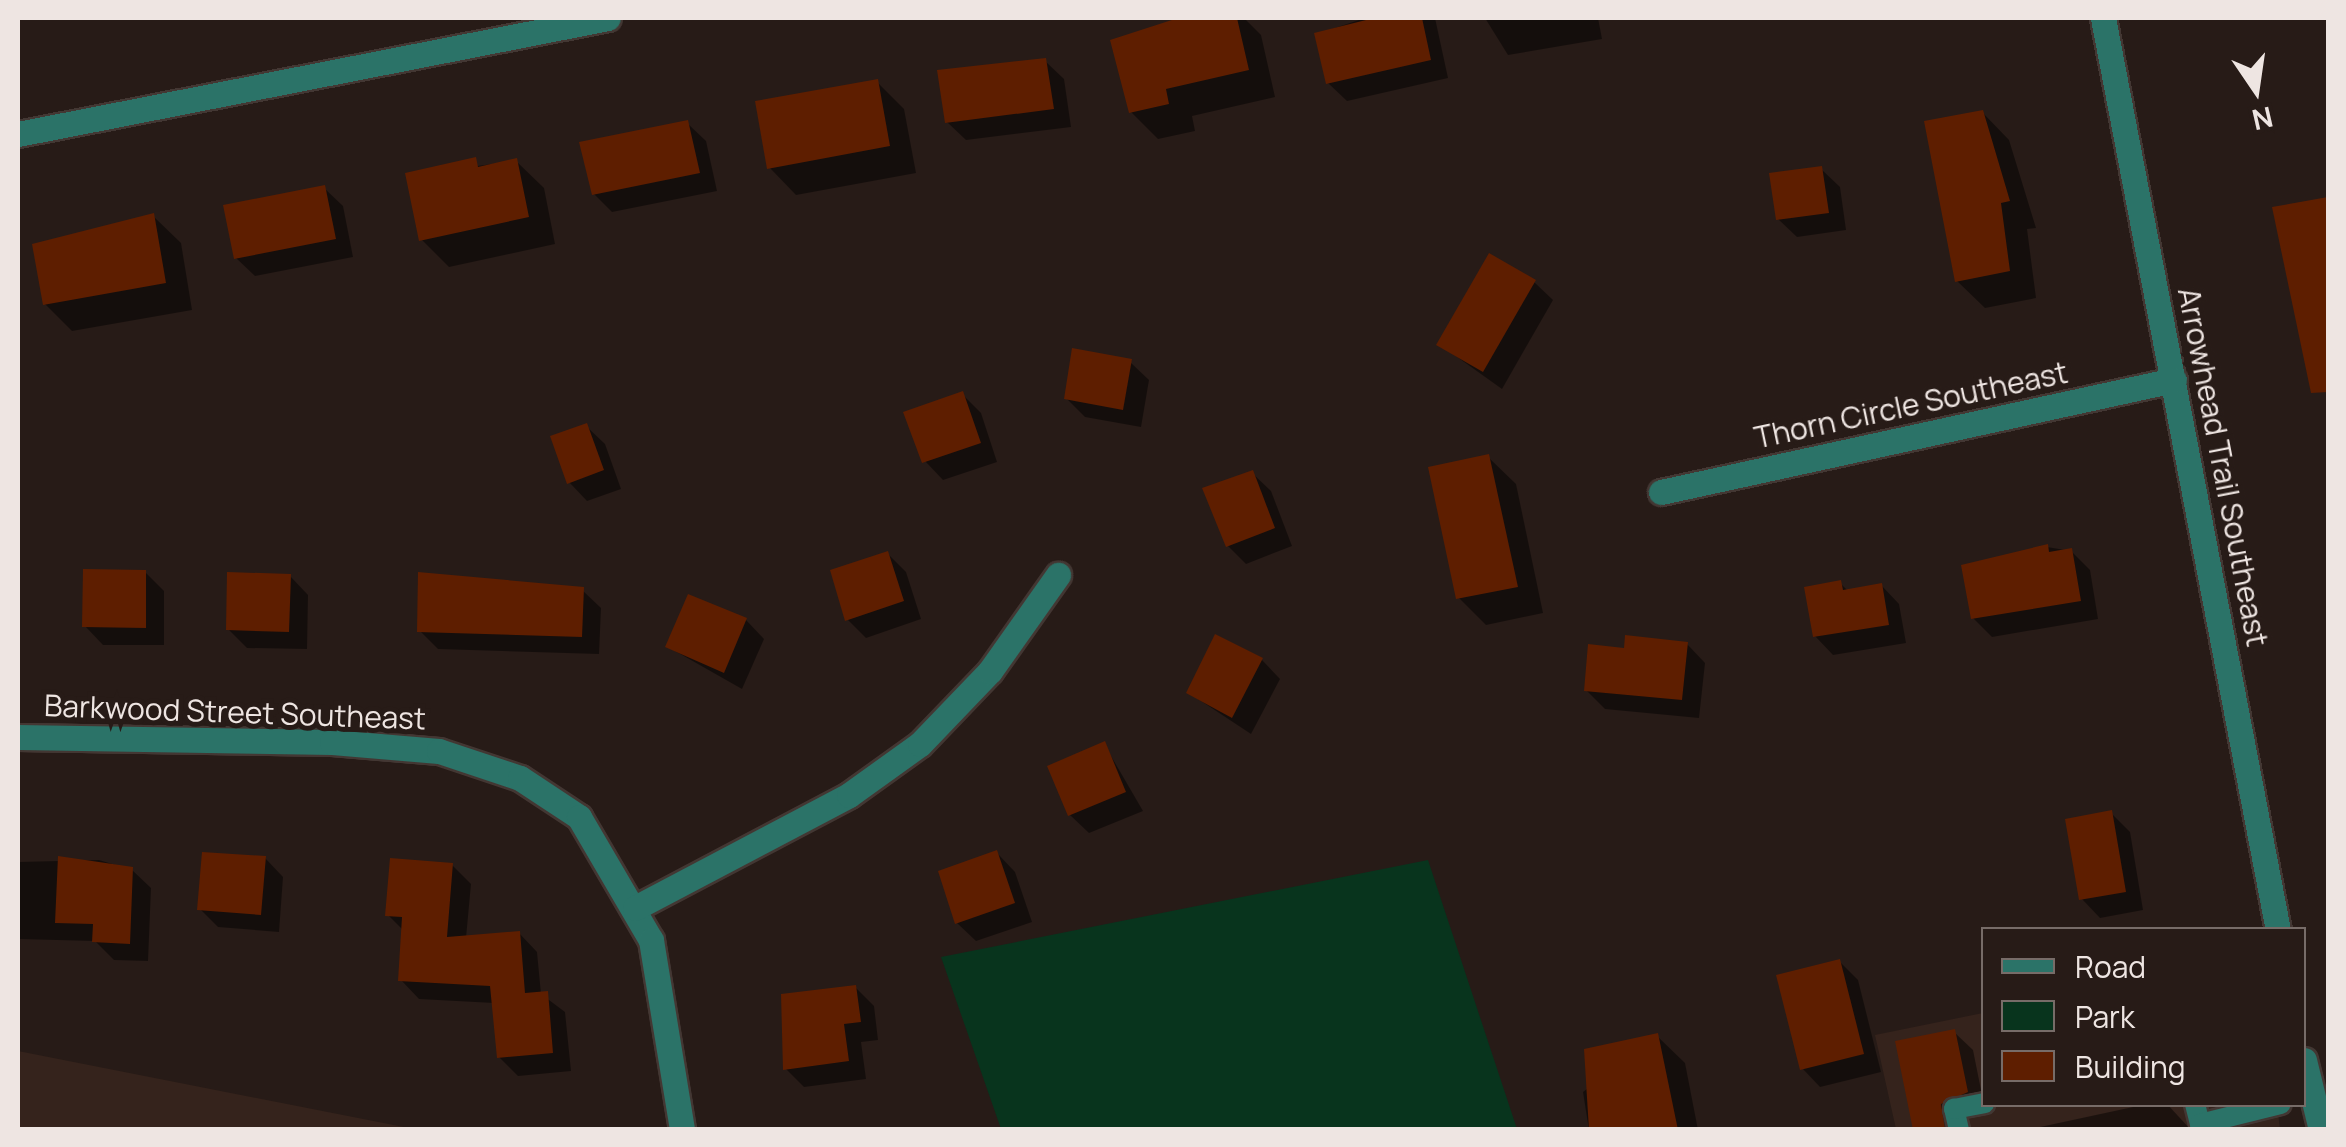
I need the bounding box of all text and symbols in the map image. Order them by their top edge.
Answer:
north arrow [2206,40,2306,140]
text: N [2249,98,2277,140]
street label: Arrowhead Trail Southeast [2171,284,2275,650]
street label: Thorn Circle Southeast [1751,354,2071,456]
street label: Barkwood Street Southeast [43,687,427,737]
legend [1981,927,2306,1107]
text: Road [2075,946,2146,987]
text: Park [2075,996,2135,1037]
text: Building [2075,1046,2186,1087]

